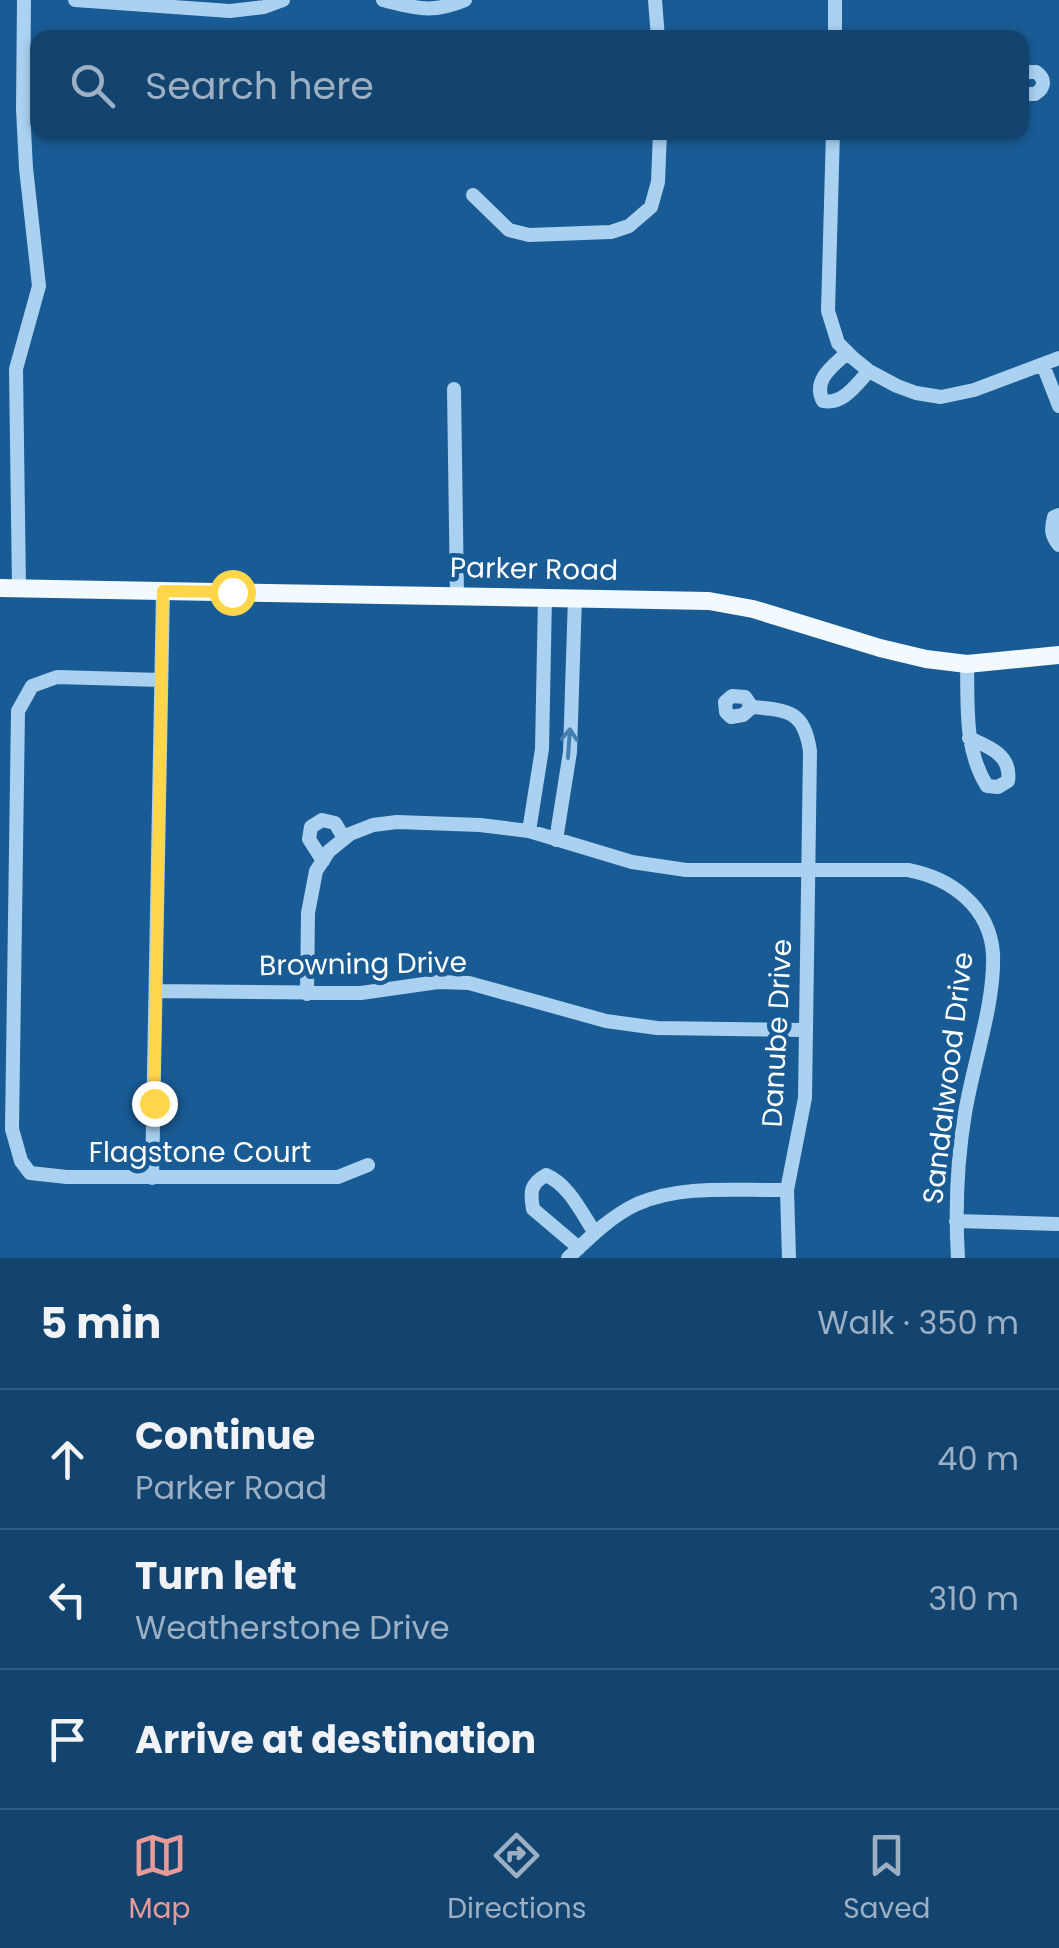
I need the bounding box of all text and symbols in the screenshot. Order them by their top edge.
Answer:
search box [30,30,1029,140]
icon: search [65,58,120,113]
text: Search here [145,59,374,112]
street label: Parker Road [450,548,618,590]
route start [210,570,256,616]
one-way arrow [560,727,579,760]
street label: Danube Drive [753,938,801,1128]
street label: Browning Drive [259,943,467,985]
street label: Sandalwood Drive [913,950,983,1206]
route end [132,1081,178,1127]
street label: Flagstone Court [89,1133,311,1172]
text: 5 min [40,1294,161,1353]
text: Walk · 350 m [817,1300,1019,1345]
text: Continue [135,1409,315,1462]
icon: ahead [40,1432,95,1487]
text: 40 m [937,1436,1019,1481]
text: Parker Road [135,1465,327,1510]
text: Turn left [135,1549,297,1602]
icon: left [40,1572,95,1627]
text: 310 m [928,1576,1019,1621]
text: Weatherstone Drive [135,1605,450,1650]
icon: arrive [40,1712,95,1767]
text: Arrive at destination [135,1713,536,1766]
tab: Map [128,1828,190,1930]
tab: Directions [447,1828,586,1930]
tab: Saved [843,1828,931,1930]

